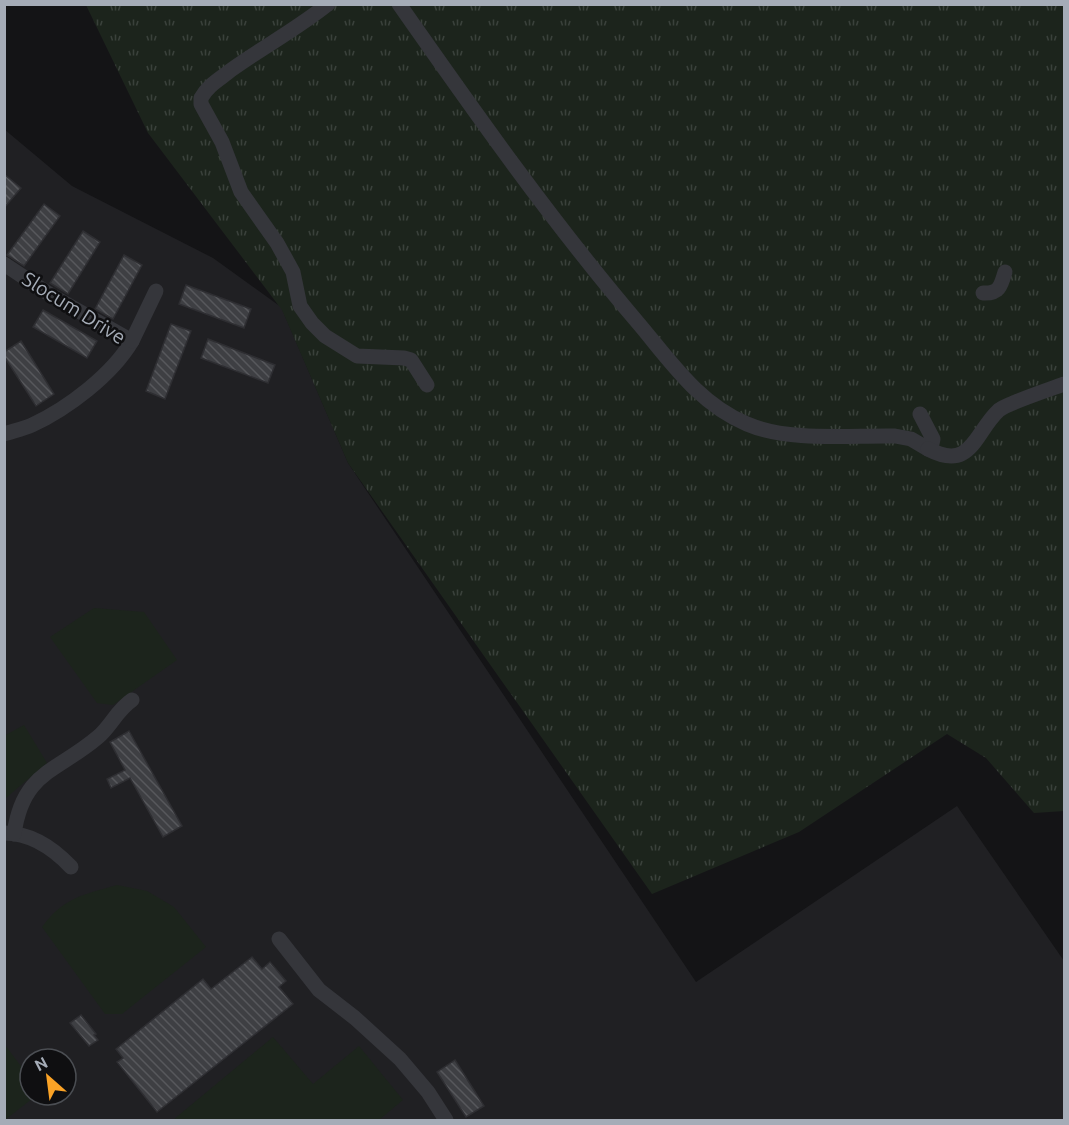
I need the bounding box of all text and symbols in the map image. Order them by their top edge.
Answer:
street label: Slocum Drive [18,267,130,348]
north arrow [18,1047,78,1107]
text: N [31,1053,50,1075]

